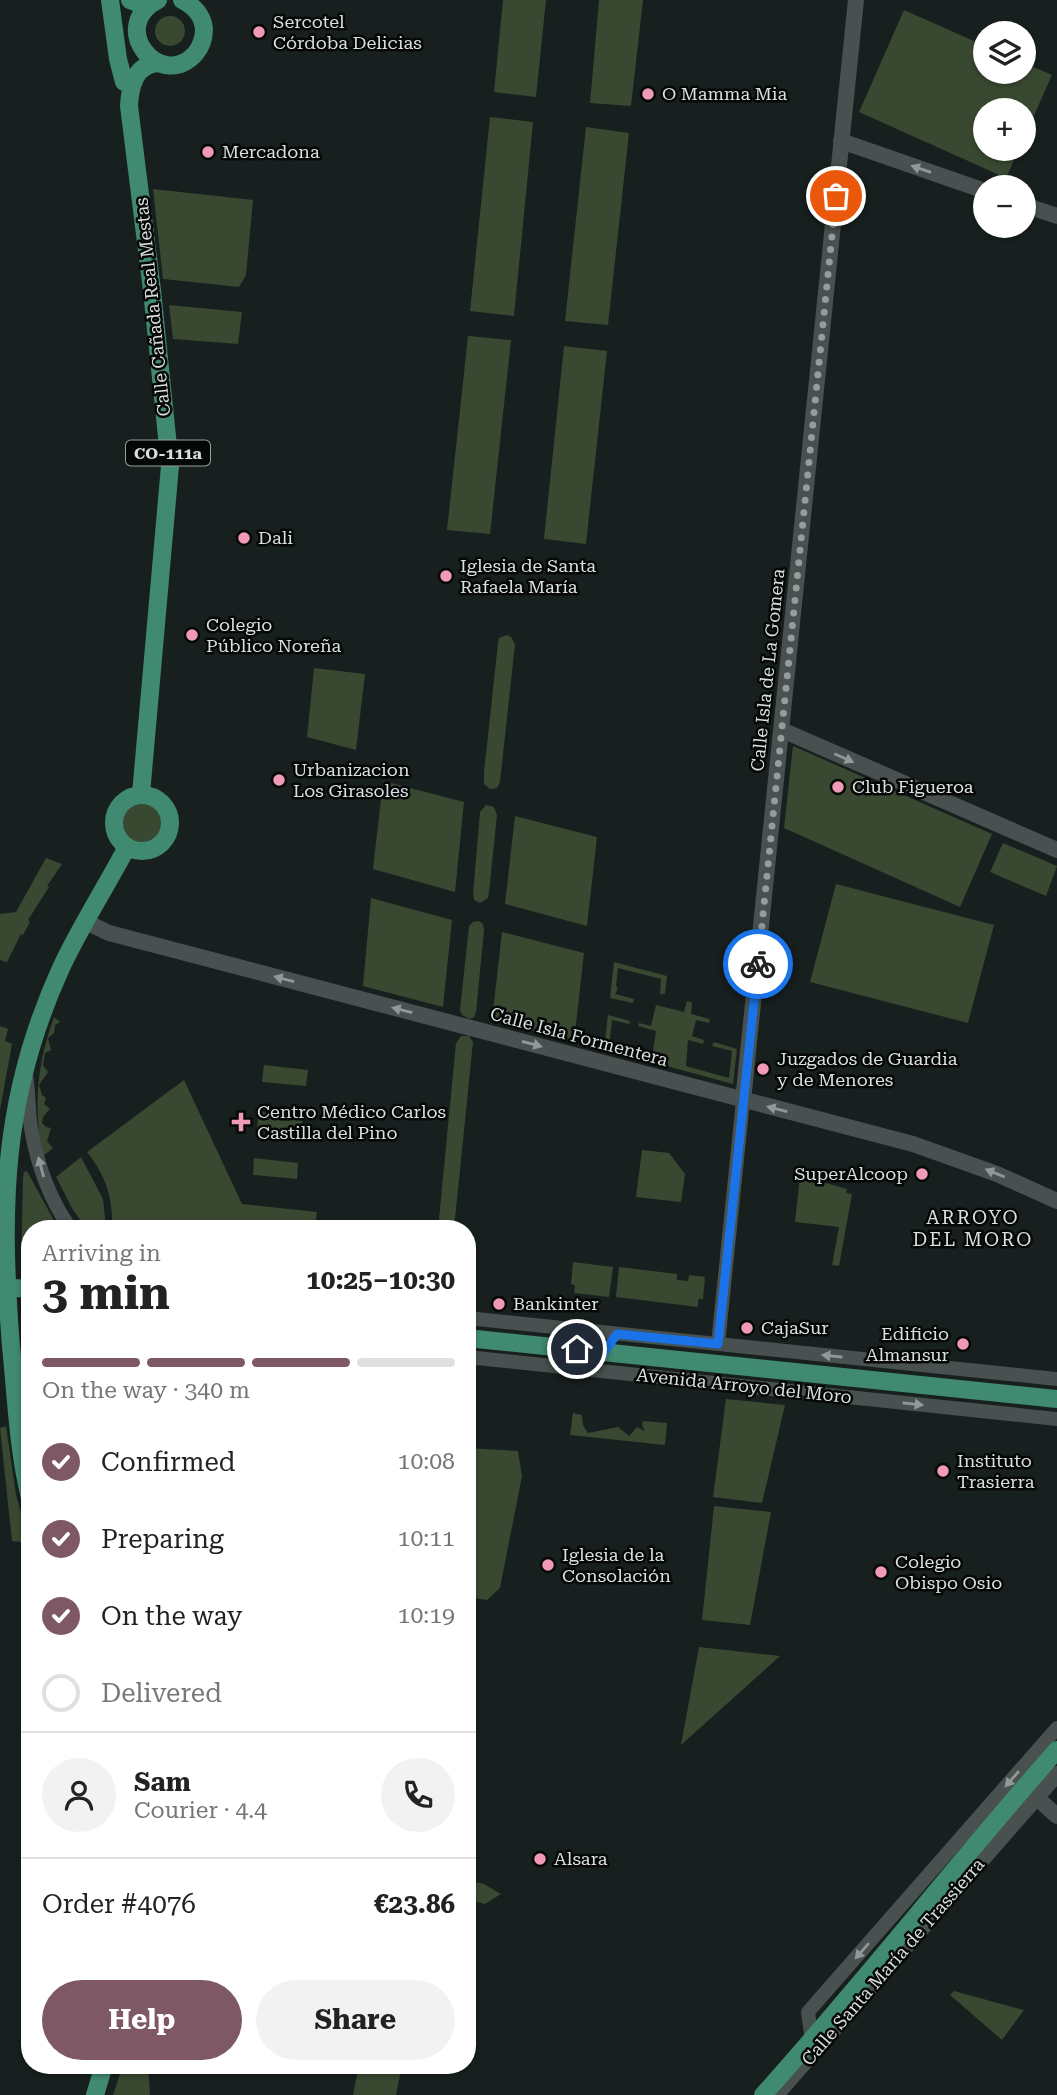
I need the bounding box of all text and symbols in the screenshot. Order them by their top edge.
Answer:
place label: Sercotel Córdoba Delicias [273,11,422,53]
map controls [973,21,1036,238]
button: layers [973,21,1036,84]
marker: Sercotel Córdoba Delicias [251,24,267,40]
place label: O Mamma Mia [662,83,788,104]
marker: O Mamma Mia [640,86,656,102]
button: + [973,98,1036,161]
place label: Mercadona [222,141,320,162]
marker: Mercadona [200,144,216,160]
one-way arrow [910,163,931,174]
pin [806,166,866,226]
button: − [973,175,1036,238]
icon: bag [817,177,855,215]
street label: Calle Cañada Real Mestas [131,196,174,418]
road number: CO-111a [126,440,210,466]
place label: Dali [258,527,293,548]
marker: Dali [236,530,252,546]
place label: Iglesia de Santa Rafaela María [460,555,596,597]
street label: Calle Isla de La Gomera [746,567,789,772]
marker: Iglesia de Santa Rafaela María [438,568,454,584]
place label: Colegio Público Noreña [206,614,342,656]
marker: Colegio Público Noreña [184,627,200,643]
one-way arrow [834,752,854,764]
place label: Urbanizacion Los Girasoles [293,759,410,801]
marker: Urbanizacion Los Girasoles [271,772,287,788]
place label: Club Figueroa [852,776,974,797]
marker: Club Figueroa [830,779,846,795]
courier [723,929,793,999]
icon: bike [739,945,777,983]
one-way arrow [272,973,294,984]
street label: Calle Isla Formentera [488,1003,671,1070]
one-way arrow [391,1004,413,1015]
one-way arrow [521,1039,543,1050]
place label: Juzgados de Guardia y de Menores [777,1048,958,1090]
marker: Juzgados de Guardia y de Menores [755,1061,771,1077]
place label: Centro Médico Carlos Castilla del Pino [257,1101,446,1143]
one-way arrow [765,1103,787,1114]
marker: Centro Médico Carlos Castilla del Pino [231,1112,251,1132]
one-way arrow [35,1156,46,1178]
place label: SuperAlcoop [794,1163,908,1184]
marker: SuperAlcoop [914,1166,930,1182]
one-way arrow [984,1167,1005,1178]
district label: ARROYO DEL MORO [913,1206,1033,1251]
text: Arriving in [42,1240,161,1267]
text: 10:25–10:30 [306,1265,455,1295]
text: 3 min [42,1266,170,1320]
place label: Bankinter [513,1293,599,1314]
marker: Bankinter [491,1296,507,1312]
place label: CajaSur [761,1317,829,1338]
pin [547,1319,607,1379]
marker: CajaSur [739,1320,755,1336]
place label: Edificio Almansur [866,1323,949,1365]
icon: home [558,1330,596,1368]
marker: Edificio Almansur [955,1336,971,1352]
one-way arrow [821,1350,843,1361]
street label: Avenida Arroyo del Moro [635,1364,853,1407]
text: On the way · 340 m [42,1377,250,1404]
one-way arrow [902,1398,924,1409]
icon: check [42,1443,80,1481]
text: Confirmed [101,1447,236,1477]
text: 10:08 [398,1448,455,1475]
place label: Instituto Trasierra [957,1450,1035,1492]
marker: Instituto Trasierra [935,1463,951,1479]
icon: check [42,1520,80,1558]
text: Preparing [101,1524,224,1554]
text: 10:11 [398,1525,455,1552]
place label: Iglesia de la Consolación [562,1544,671,1586]
place label: Colegio Obispo Osio [895,1551,1002,1593]
marker: Iglesia de la Consolación [540,1557,556,1573]
marker: Colegio Obispo Osio [873,1564,889,1580]
icon: check [42,1597,80,1635]
text: On the way [101,1601,242,1631]
text: 10:19 [398,1602,455,1629]
text: Delivered [101,1678,222,1708]
button: person [42,1758,116,1832]
button: phone [381,1758,455,1832]
text: Sam [134,1767,191,1797]
one-way arrow [1005,1771,1020,1788]
text: Courier · 4.4 [134,1797,267,1824]
place label: Alsara [554,1848,608,1869]
marker: Alsara [532,1851,548,1867]
street label: Calle Santa María de Trassierra [797,1854,989,2070]
text: Order #4076 [42,1889,196,1919]
text: €23.86 [374,1889,455,1919]
one-way arrow [854,1942,870,1960]
button: Help [42,1980,242,2060]
button: Share [256,1980,455,2060]

